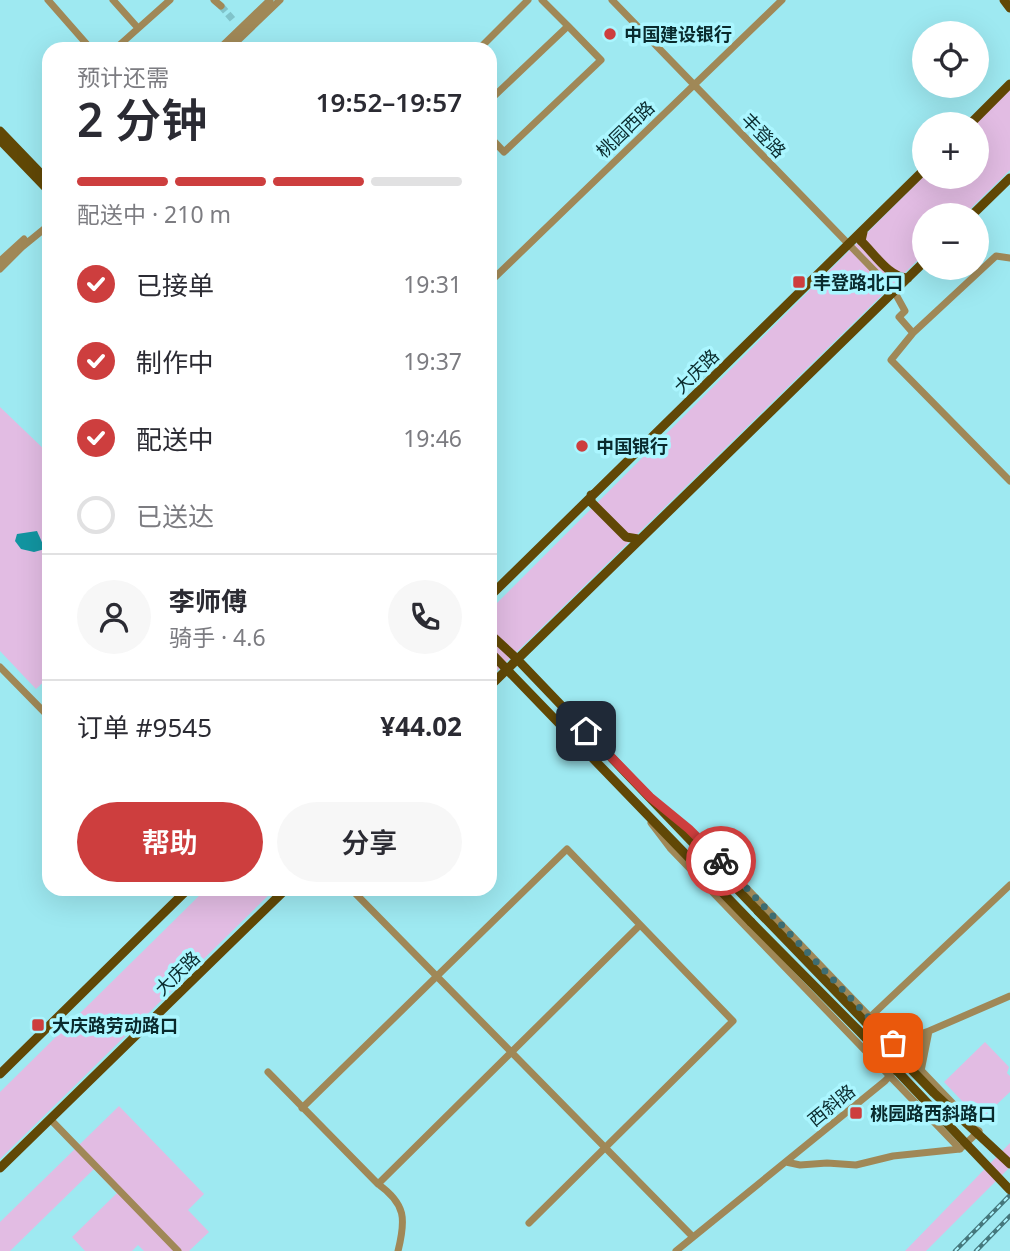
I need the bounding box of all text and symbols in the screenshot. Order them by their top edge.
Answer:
map controls [912,21,989,280]
button: locate [912,21,989,98]
place label: 中国建设银行 [624,22,732,46]
marker: 中国建设银行 [602,26,618,42]
text: 预计还需 [77,61,169,93]
text: 19:52–19:57 [316,84,462,120]
text: 2 分钟 [77,88,207,150]
street label: 桃园西路 [591,95,659,163]
street label: 丰登路 [737,107,791,163]
button: + [912,112,989,189]
text: 配送中 · 210 m [77,198,231,230]
button: − [912,203,989,280]
icon: check [77,265,115,303]
text: 已接单 [136,267,214,303]
text: 19:31 [403,268,462,300]
place label: 丰登路北口 [813,270,903,294]
marker: 丰登路北口 [791,274,807,290]
icon: check [77,342,115,380]
text: 制作中 [136,344,214,380]
street label: 大庆路 [668,344,724,398]
text: 19:37 [403,345,462,377]
icon: check [77,419,115,457]
text: 配送中 [136,421,214,457]
text: 19:46 [403,422,462,454]
place label: 中国银行 [596,434,668,458]
marker: 中国银行 [574,438,590,454]
text: 已送达 [136,498,214,534]
button: person [77,580,151,654]
button: phone [388,580,462,654]
text: 李师傅 [169,583,247,619]
text: 骑手 · 4.6 [169,621,266,653]
pin [556,701,616,761]
text: ¥44.02 [380,708,462,744]
text: 订单 #9545 [77,709,212,745]
icon: home [567,712,605,750]
button: 帮助 [77,802,263,882]
button: 分享 [277,802,462,882]
courier [686,826,756,896]
icon: bike [702,842,740,880]
street label: 大庆路 [149,946,205,1000]
place label: 大庆路劳动路口 [52,1013,178,1037]
pin [863,1013,923,1073]
marker: 大庆路劳动路口 [30,1017,46,1033]
icon: bag [874,1024,912,1062]
street label: 西斜路 [802,1079,860,1131]
place label: 桃园路西斜路口 [870,1101,996,1125]
marker: 桃园路西斜路口 [848,1105,864,1121]

